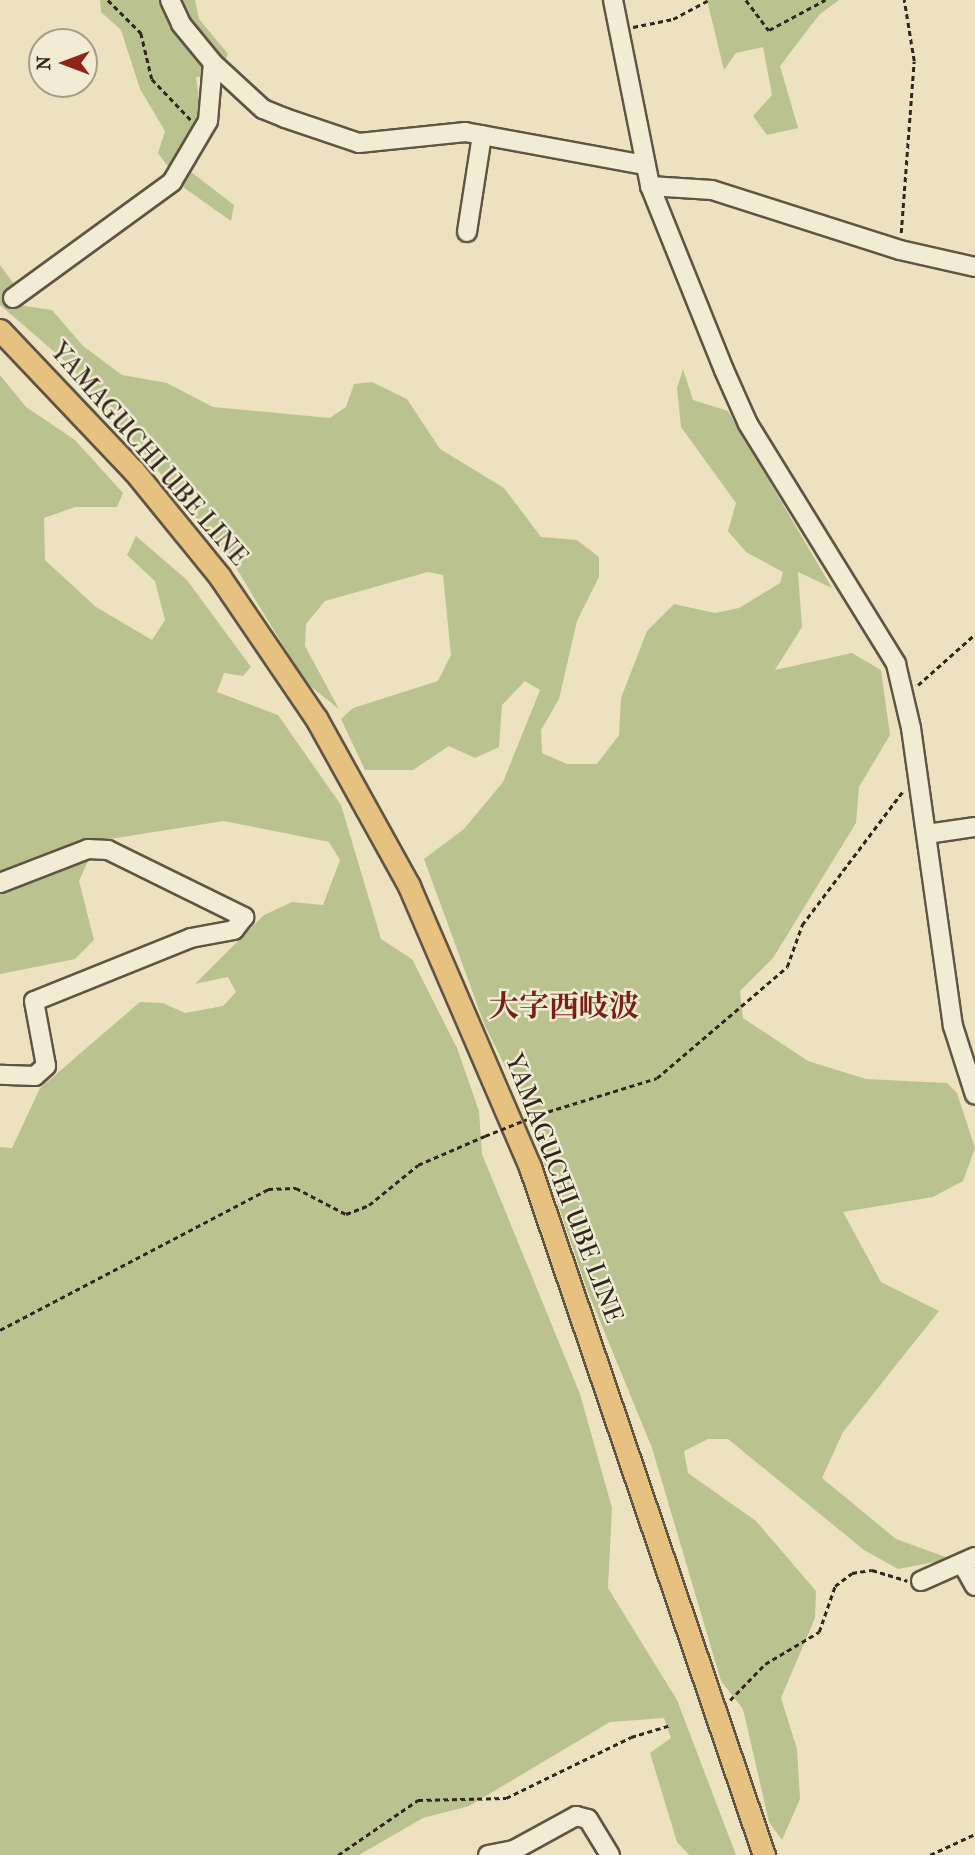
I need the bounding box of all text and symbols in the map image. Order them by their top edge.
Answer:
north arrow [28,28,98,98]
text: N [33,56,55,70]
street label: YAMAGUCHI UBE LINE [43,336,255,572]
district label: 大字西岐波 [489,989,639,1025]
street label: YAMAGUCHI UBE LINE [498,1049,630,1327]

